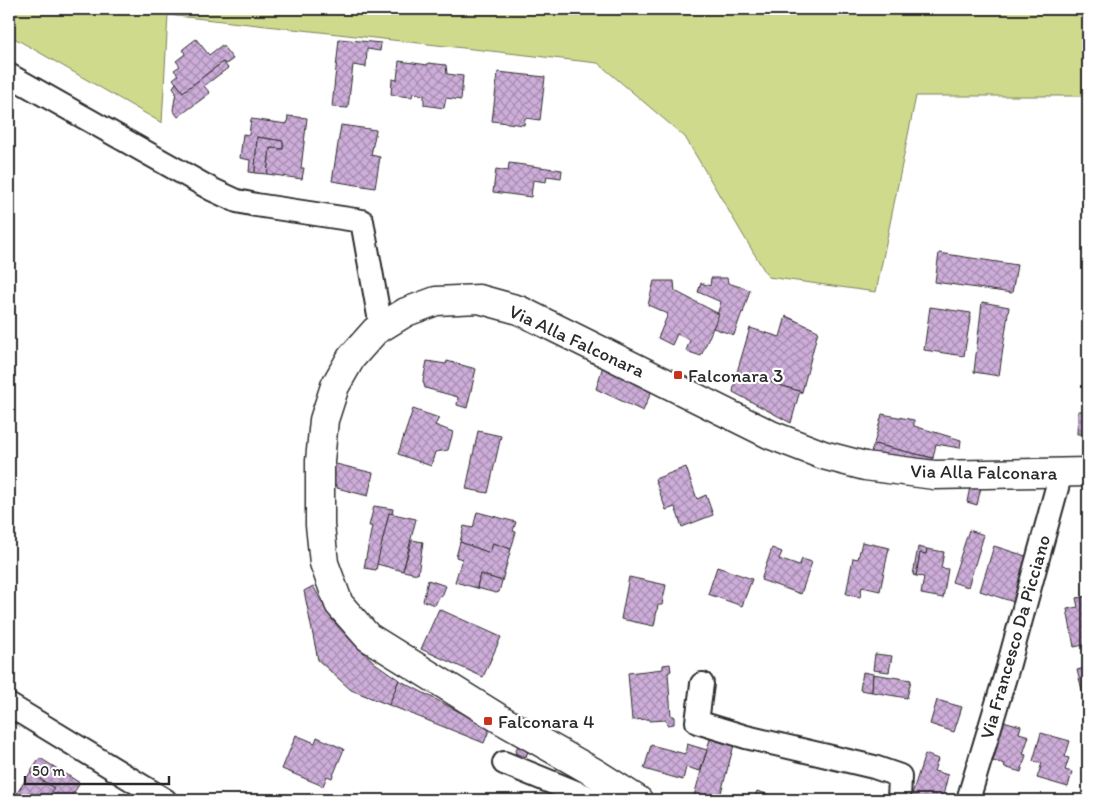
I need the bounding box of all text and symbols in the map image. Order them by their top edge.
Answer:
street label: Via Alla Falconara [505,299,649,383]
place label: Falconara 3 [688,364,783,387]
marker: Falconara 3 [672,369,684,381]
street label: Via Alla Falconara [910,459,1058,485]
street label: Via Francesco Da Picciano [975,532,1055,742]
place label: Falconara 4 [498,710,594,733]
marker: Falconara 4 [482,715,494,727]
scale bar [25,754,169,786]
text: 50 m [32,762,65,780]

